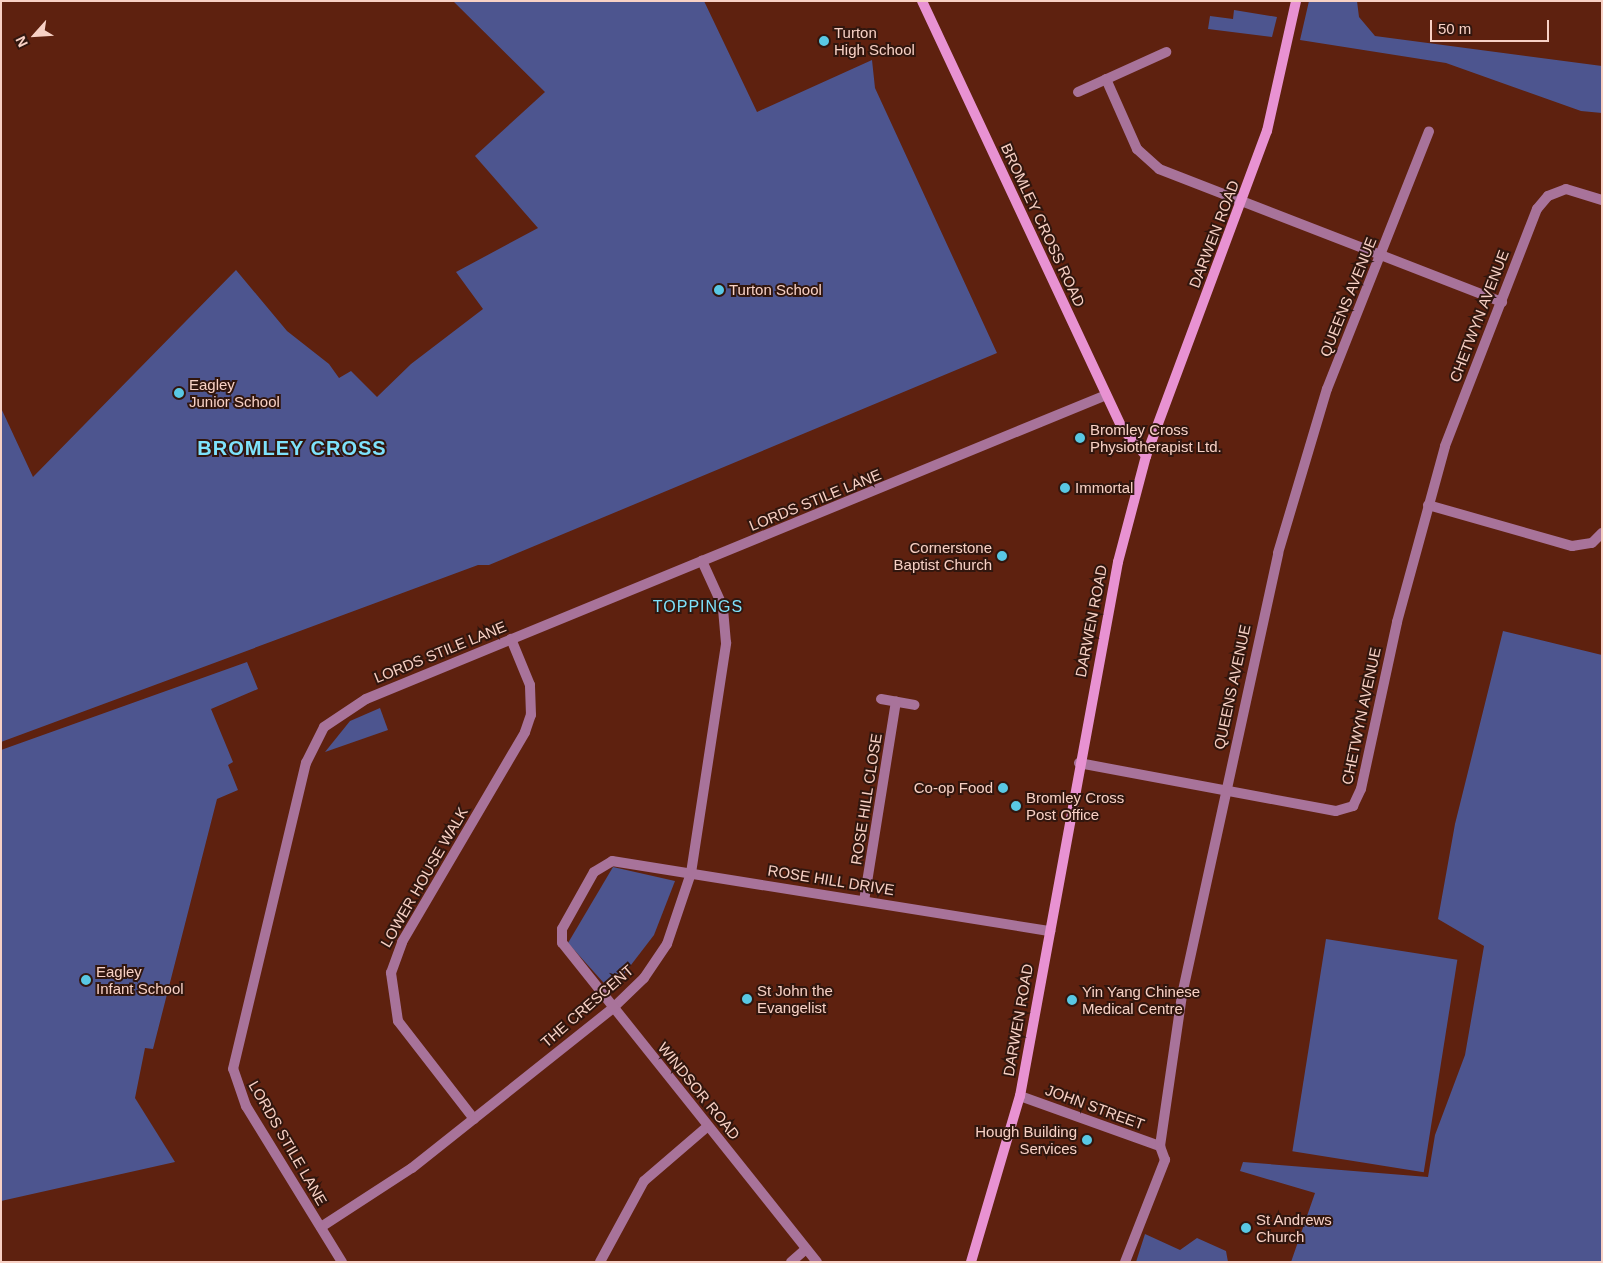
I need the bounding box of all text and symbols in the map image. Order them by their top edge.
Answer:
north arrow [10,10,60,60]
scale bar [1433,10,1552,42]
text: 50 m [1438,20,1471,37]
place label: Turton High School [834,23,915,58]
text: N [12,34,31,50]
marker: Turton High School [818,35,830,47]
street label: BROMLEY CROSS ROAD [997,140,1089,310]
street label: DARWEN ROAD [1185,178,1243,290]
street label: QUEENS AVENUE [1316,234,1380,360]
street label: CHETWYN AVENUE [1445,247,1513,385]
place label: Turton School [729,281,822,299]
marker: Turton School [713,284,725,296]
place label: Eagley Junior School [189,375,280,410]
marker: Eagley Junior School [173,387,185,399]
place label: Bromley Cross Physiotherapist Ltd. [1090,420,1222,455]
marker: Bromley Cross Physiotherapist Ltd. [1074,432,1086,444]
district label: BROMLEY CROSS [196,436,388,460]
street label: LORDS STILE LANE [746,465,884,535]
place label: Immortal [1075,479,1133,497]
marker: Immortal [1059,482,1071,494]
place label: Cornerstone Baptist Church [894,538,992,573]
marker: Cornerstone Baptist Church [996,550,1008,562]
street label: DARWEN ROAD [1071,563,1111,679]
district label: TOPPINGS [652,597,744,617]
street label: LORDS STILE LANE [371,617,509,687]
street label: QUEENS AVENUE [1210,622,1254,752]
street label: CHETWYN AVENUE [1338,645,1384,787]
street label: ROSE HILL CLOSE [847,732,885,866]
place label: Co-op Food [914,779,993,797]
marker: Co-op Food [997,782,1009,794]
place label: Bromley Cross Post Office [1026,788,1124,823]
marker: Bromley Cross Post Office [1010,800,1022,812]
street label: LOWER HOUSE WALK [377,804,471,950]
street label: ROSE HILL DRIVE [766,861,896,899]
street label: THE CRESCENT [537,961,637,1051]
place label: Eagley Infant School [96,962,184,997]
street label: DARWEN ROAD [999,962,1037,1078]
marker: Eagley Infant School [80,974,92,986]
place label: St John the Evangelist [757,981,833,1016]
place label: Yin Yang Chinese Medical Centre [1082,982,1200,1017]
marker: St John the Evangelist [741,993,753,1005]
marker: Yin Yang Chinese Medical Centre [1066,994,1078,1006]
street label: WINDSOR ROAD [654,1039,744,1143]
street label: LORDS STILE LANE [245,1077,331,1209]
street label: JOHN STREET [1043,1081,1147,1133]
place label: Hough Building Services [975,1122,1077,1157]
marker: Hough Building Services [1081,1134,1093,1146]
place label: St Andrews Church [1256,1210,1333,1245]
marker: St Andrews Church [1240,1222,1252,1234]

